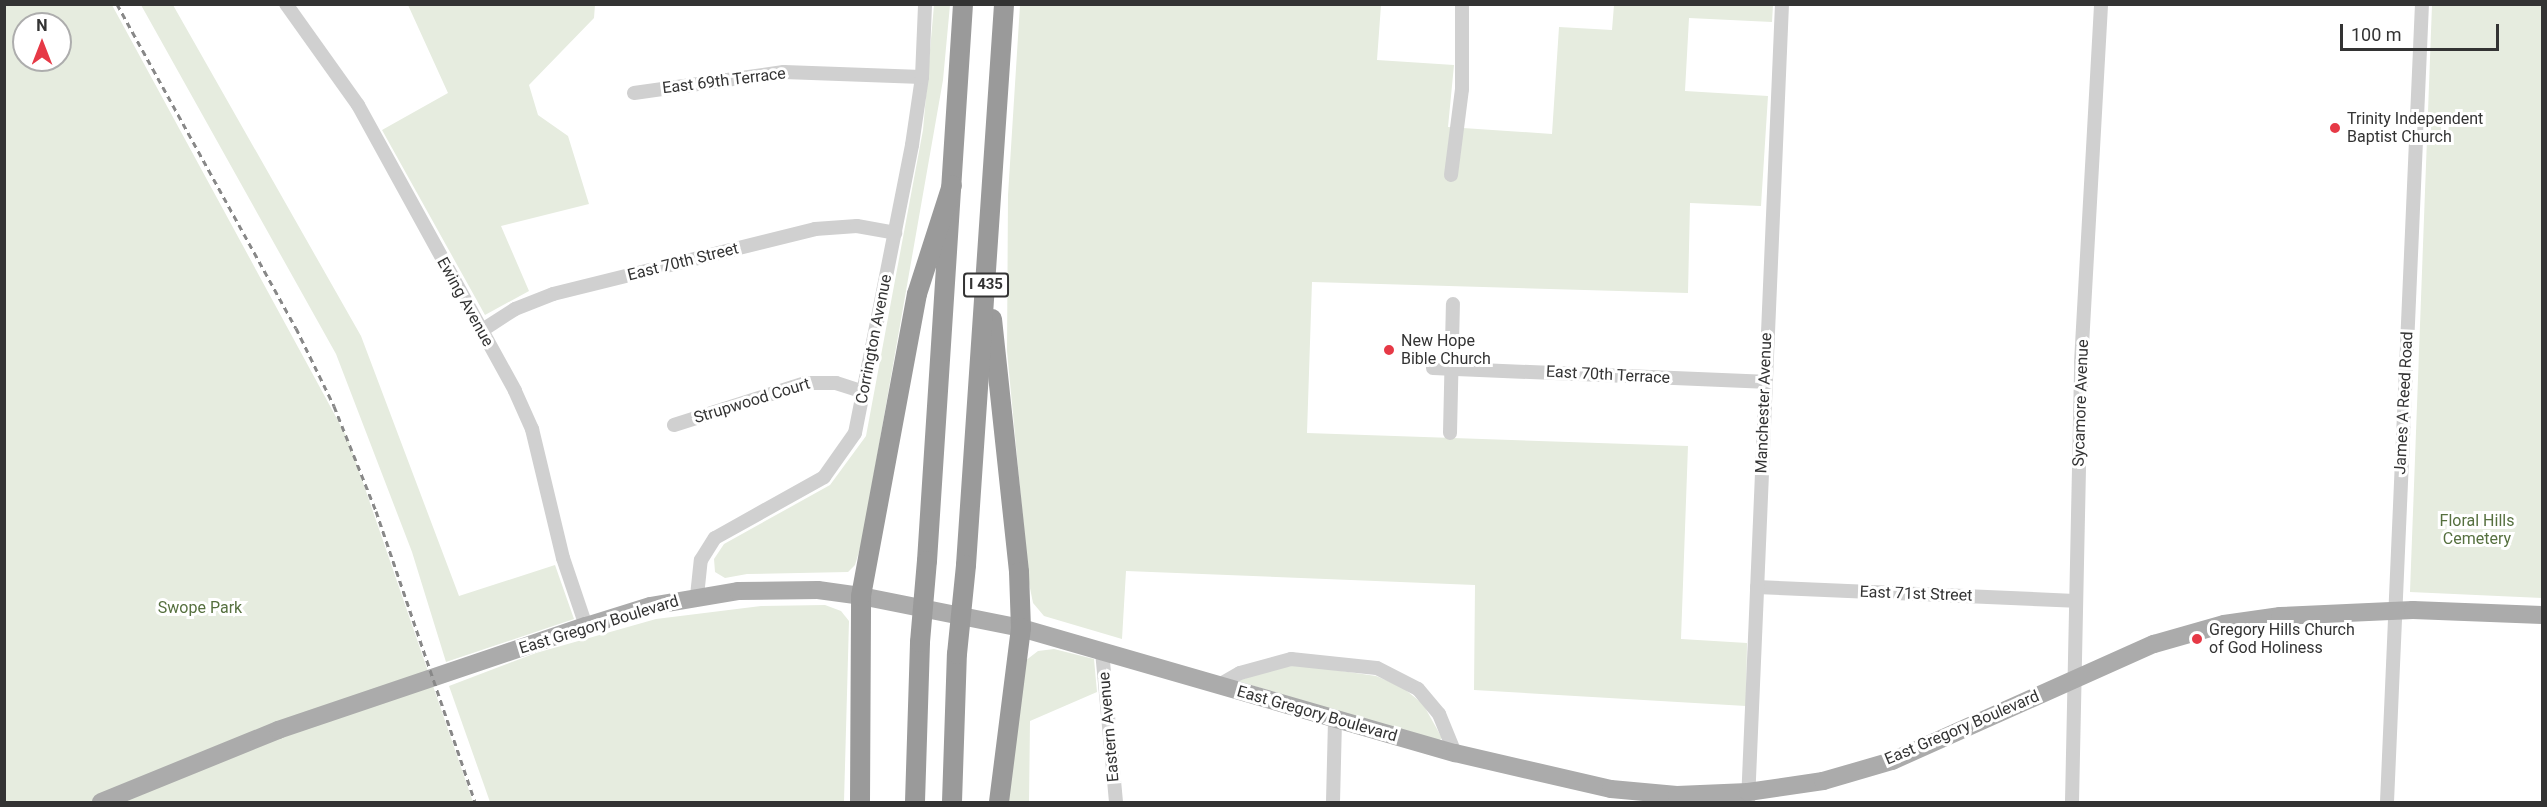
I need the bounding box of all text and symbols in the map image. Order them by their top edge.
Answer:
north arrow [12,12,72,72]
scale bar [2343,12,2502,50]
text: N [36,16,48,35]
text: 100 m [2351,24,2402,45]
street label: East 69th Terrace [661,64,787,98]
place label: Trinity Independent Baptist Church [2347,109,2483,147]
marker: Trinity Independent Baptist Church [2328,121,2342,135]
street label: East 70th Street [626,239,740,285]
street label: Ewing Avenue [433,254,497,350]
street label: Corrington Avenue [852,273,896,405]
road number: I 435 [962,273,1010,297]
place label: New Hope Bible Church [1401,331,1491,369]
street label: James A Reed Road [2391,331,2417,475]
street label: Manchester Avenue [1752,332,1776,474]
street label: Sycamore Avenue [2069,339,2093,467]
marker: New Hope Bible Church [1382,343,1396,357]
street label: East 70th Terrace [1545,362,1671,388]
street label: Strupwood Court [692,374,812,428]
park label: Floral Hills Cemetery [2440,511,2514,549]
street label: East 71st Street [1859,582,1973,606]
street label: East Gregory Boulevard [517,592,681,658]
park label: Swope Park [158,598,242,618]
place label: Gregory Hills Church of God Holiness [2209,620,2355,658]
marker: Gregory Hills Church of God Holiness [2190,632,2204,646]
street label: Eastern Avenue [1095,671,1123,783]
street label: East Gregory Boulevard [1235,682,1399,746]
street label: East Gregory Boulevard [1882,687,2042,769]

